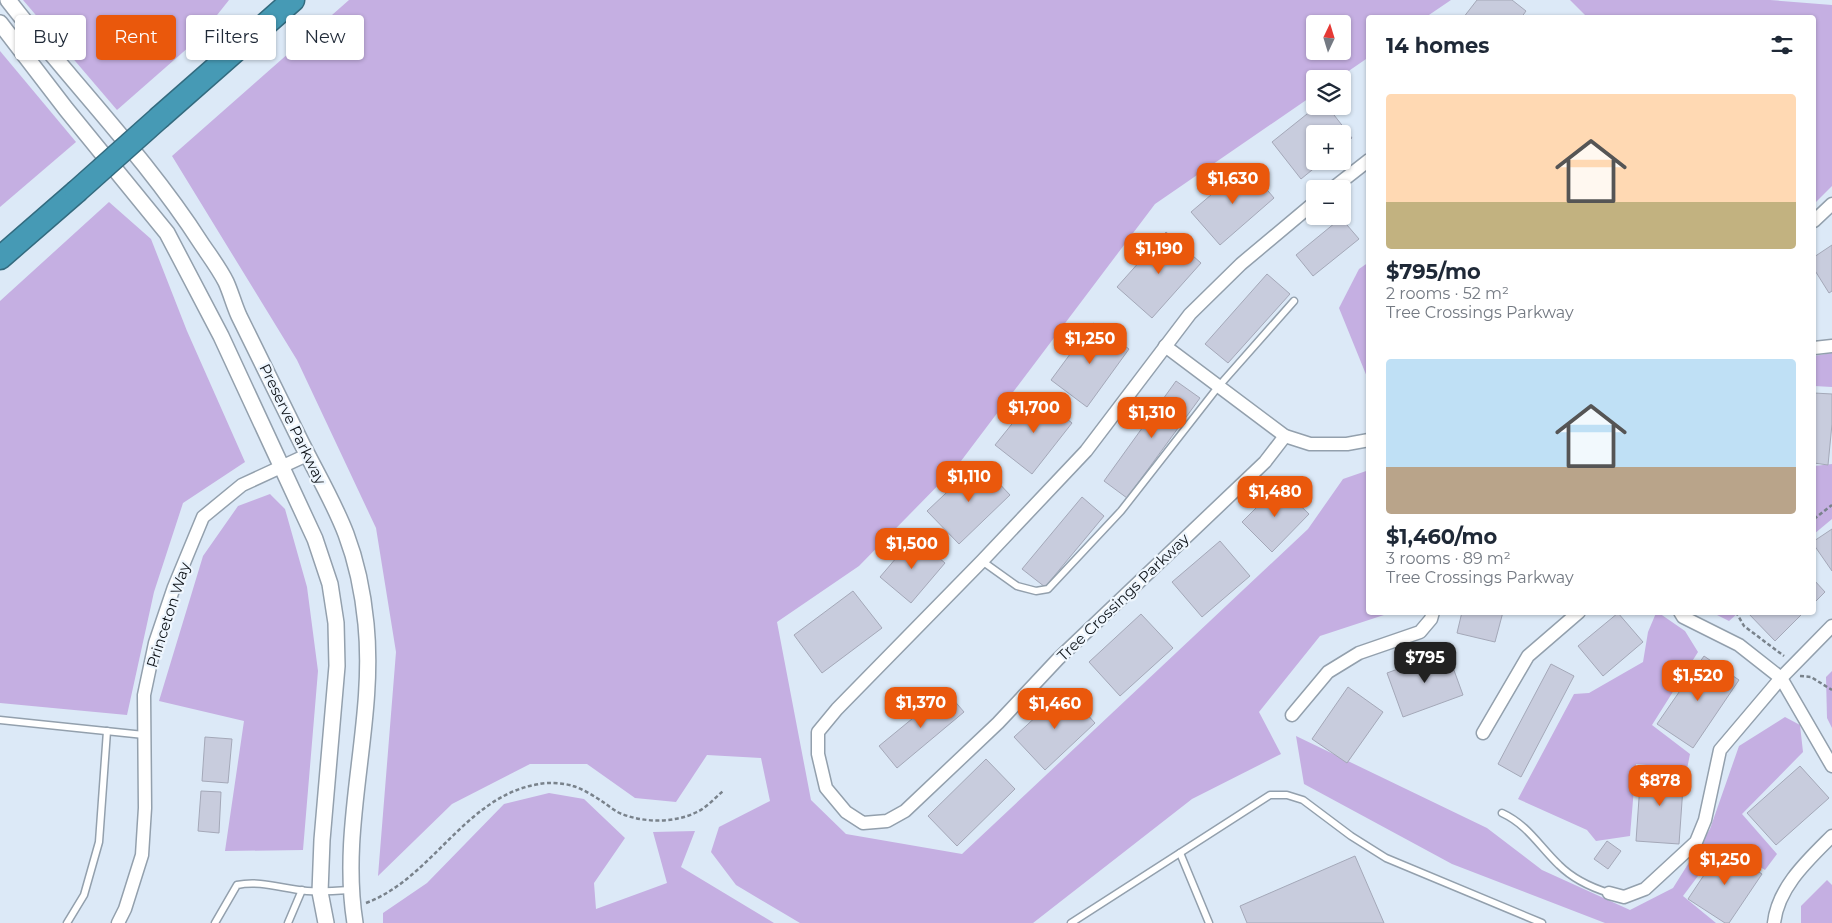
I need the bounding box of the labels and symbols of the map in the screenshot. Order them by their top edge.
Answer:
north arrow [1306,15,1351,60]
pin: $1,630 [1192,162,1274,205]
pin: $1,190 [1118,232,1200,275]
pin: $1,250 [1049,322,1131,365]
street label: Preserve Parkway [255,360,331,488]
pin: $1,700 [993,392,1075,434]
pin: $1,310 [1111,396,1193,439]
pin: $1,110 [928,460,1010,503]
pin: $1,480 [1234,476,1316,518]
pin: $1,500 [871,528,953,570]
street label: Tree Crossings Parkway [1053,528,1193,665]
street label: Princeton Way [142,559,194,670]
pin: $795 [1395,642,1455,684]
pin: $1,520 [1657,660,1739,702]
pin: $1,370 [880,686,962,729]
pin: $1,460 [1014,688,1096,730]
pin: $878 [1630,764,1690,807]
pin: $1,250 [1684,844,1766,886]

